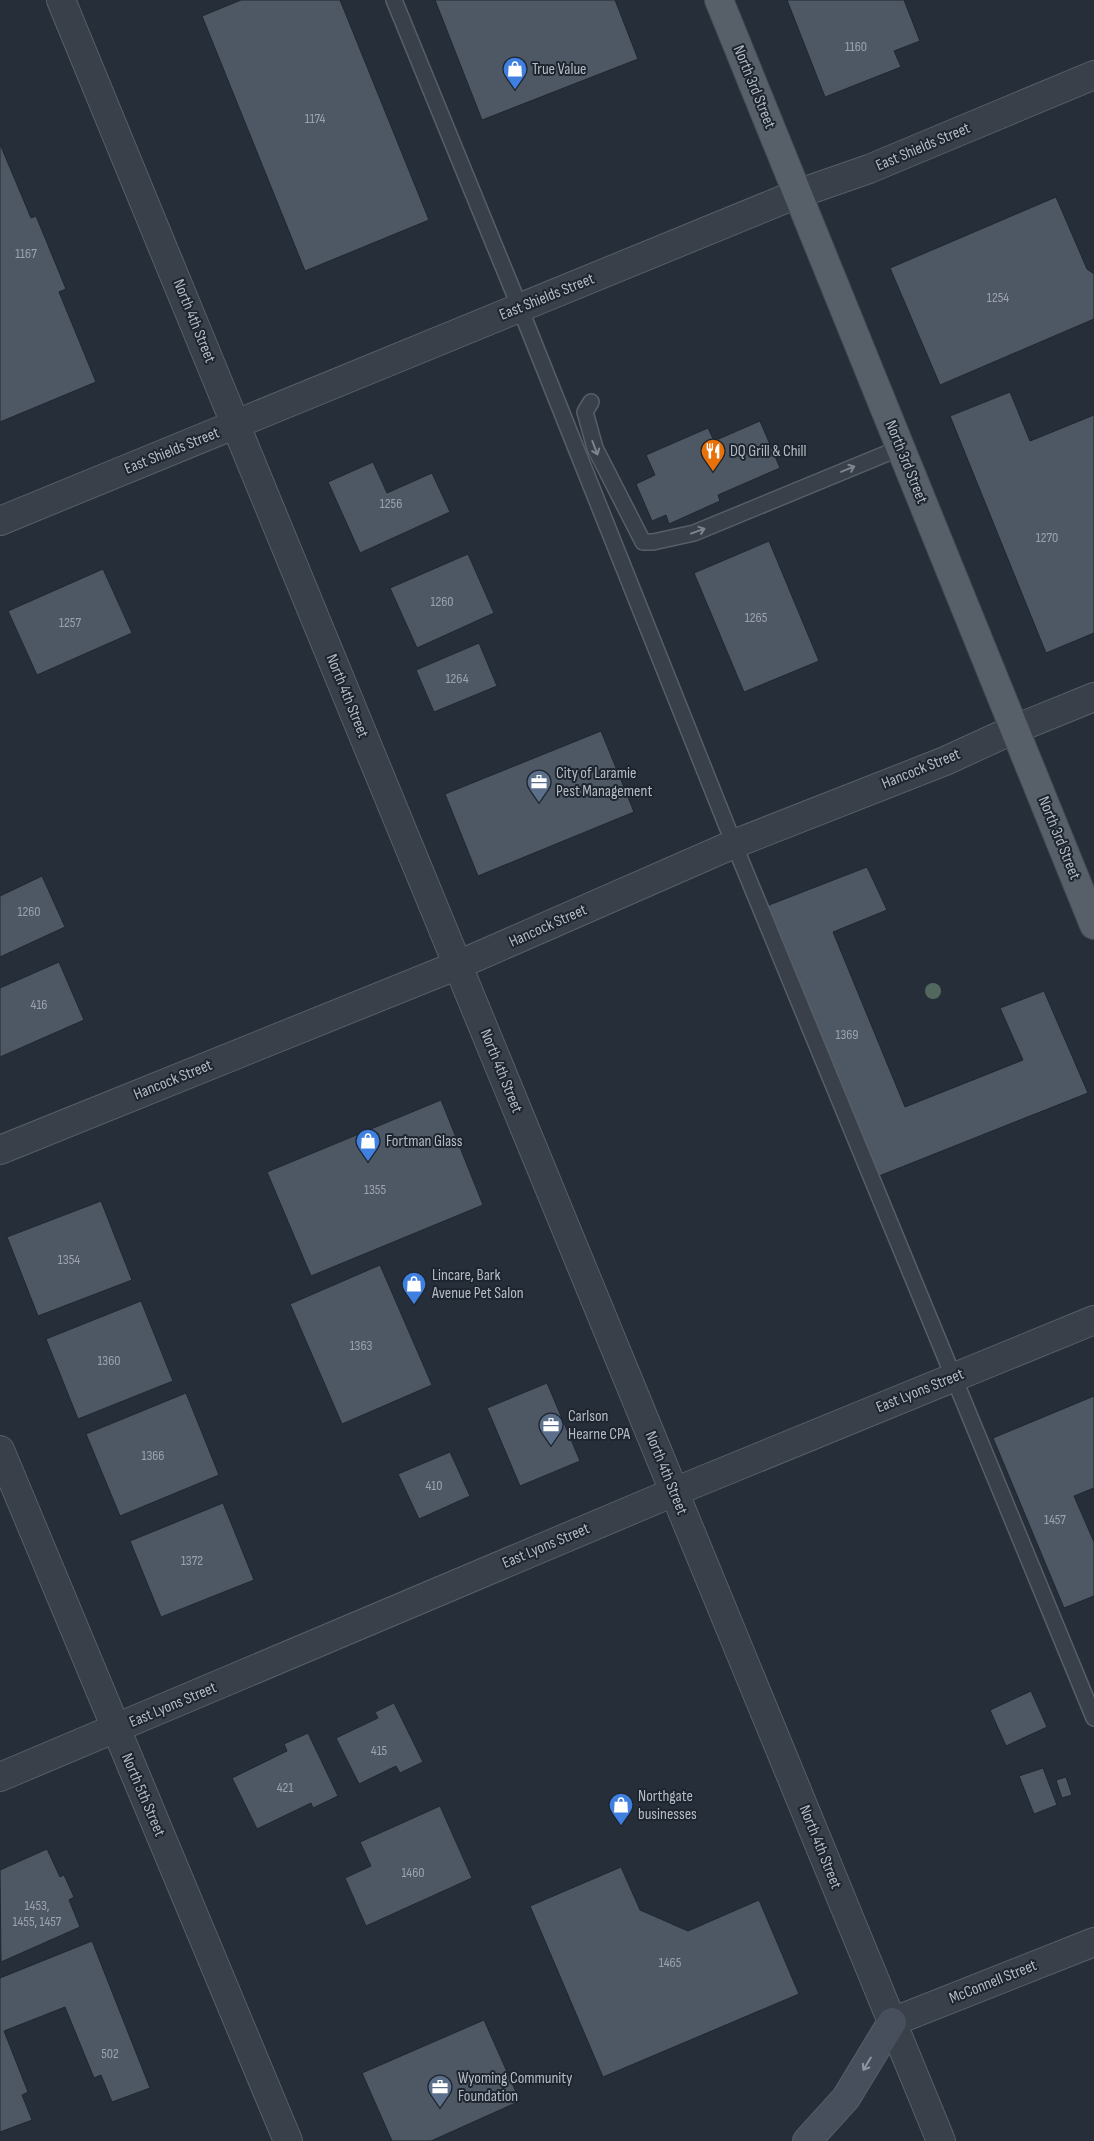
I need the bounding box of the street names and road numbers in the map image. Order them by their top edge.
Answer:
street label: North 3rd Street [729,43,779,131]
street label: East Shields Street [873,119,973,175]
street label: East Shields Street [497,269,597,325]
street label: North 4th Street [169,276,219,366]
street label: North 3rd Street [881,418,931,506]
street label: East Shields Street [122,423,222,479]
street label: North 4th Street [322,651,372,741]
street label: Hancock Street [879,745,963,793]
street label: North 3rd Street [1034,794,1084,882]
street label: Hancock Street [506,900,590,952]
street label: North 4th Street [476,1026,526,1116]
street label: Hancock Street [131,1056,215,1104]
street label: East Lyons Street [873,1365,967,1417]
street label: North 4th Street [641,1428,691,1518]
street label: East Lyons Street [500,1519,593,1573]
street label: East Lyons Street [127,1678,220,1732]
street label: North 5th Street [117,1751,169,1839]
street label: North 4th Street [795,1802,845,1892]
street label: McConnell Street [947,1956,1040,2008]

